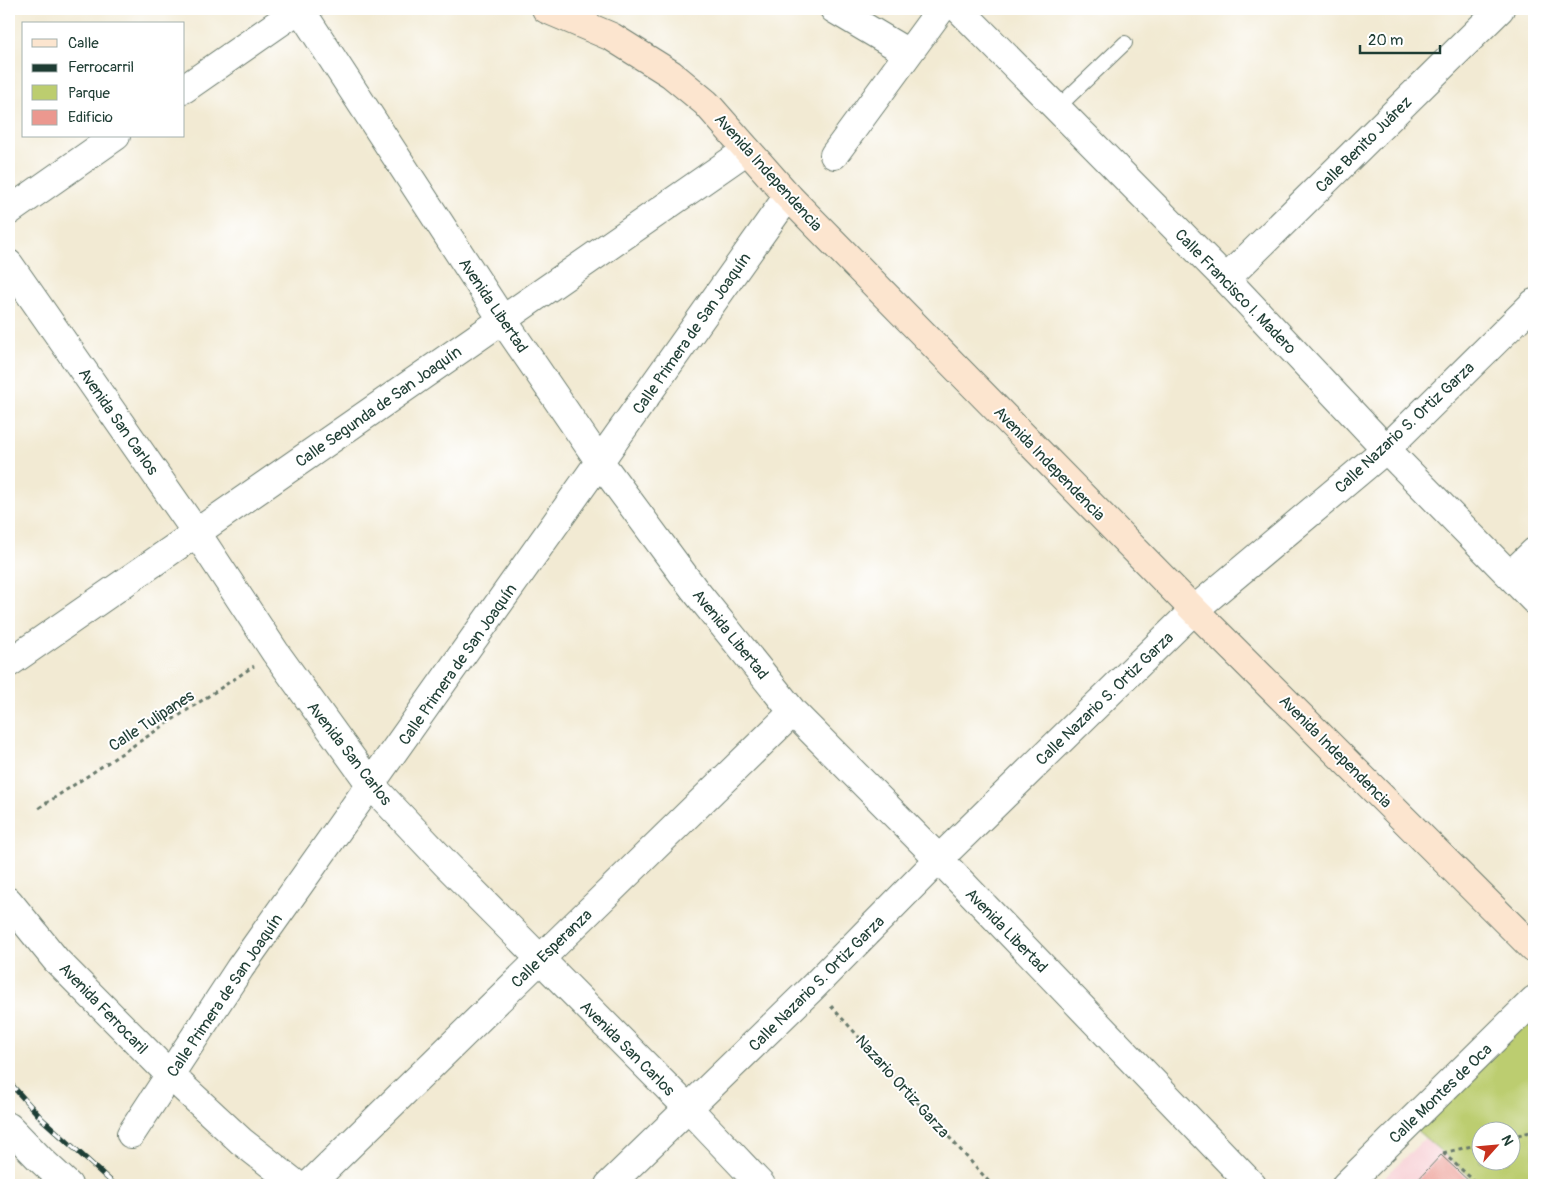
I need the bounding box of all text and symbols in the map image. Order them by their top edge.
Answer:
legend [22,22,185,138]
scale bar [1360,22,1440,54]
text: 20 m [1368,31,1403,50]
text: Calle [68,34,99,53]
text: Ferrocarril [68,58,134,77]
text: Parque [68,84,111,103]
street label: Calle Benito Juárez [1311,92,1416,197]
text: Edificio [68,108,113,127]
street label: Avenida Independencia [710,110,826,236]
street label: Calle Francisco I. Madero [1170,225,1301,359]
street label: Calle Primera de San Joaquín [628,249,755,418]
street label: Avenida Libertad [454,254,532,357]
street label: Calle Segunda de San Joaquín [292,342,466,472]
street label: Calle Nazario S. Ortiz Garza [1331,358,1479,498]
street label: Avenida San Carlos [74,364,163,479]
street label: Avenida Independencia [989,402,1109,525]
street label: Calle Primera de San Joaquín [394,580,521,749]
street label: Avenida Libertad [688,586,773,684]
street label: Calle Nazario S. Ortiz Garza [1032,628,1178,770]
street label: Calle Tulipanes [105,686,198,756]
street label: Avenida Independencia [1275,691,1396,812]
street label: Avenida San Carlos [302,698,396,810]
street label: Avenida Libertad [961,884,1052,977]
street label: Calle Esperanza [507,905,596,992]
street label: Calle Primera de San Joaquín [163,910,287,1081]
street label: Calle Nazario S. Ortiz Garza [745,912,889,1056]
street label: Avenida Ferrocaril [55,959,152,1059]
street label: Avenida San Carlos [576,997,679,1100]
street label: Nazario Ortiz Garza [851,1031,954,1142]
street label: Calle Montes de Oca [1385,1040,1496,1148]
north arrow [1470,1122,1520,1172]
text: N [1497,1132,1517,1148]

